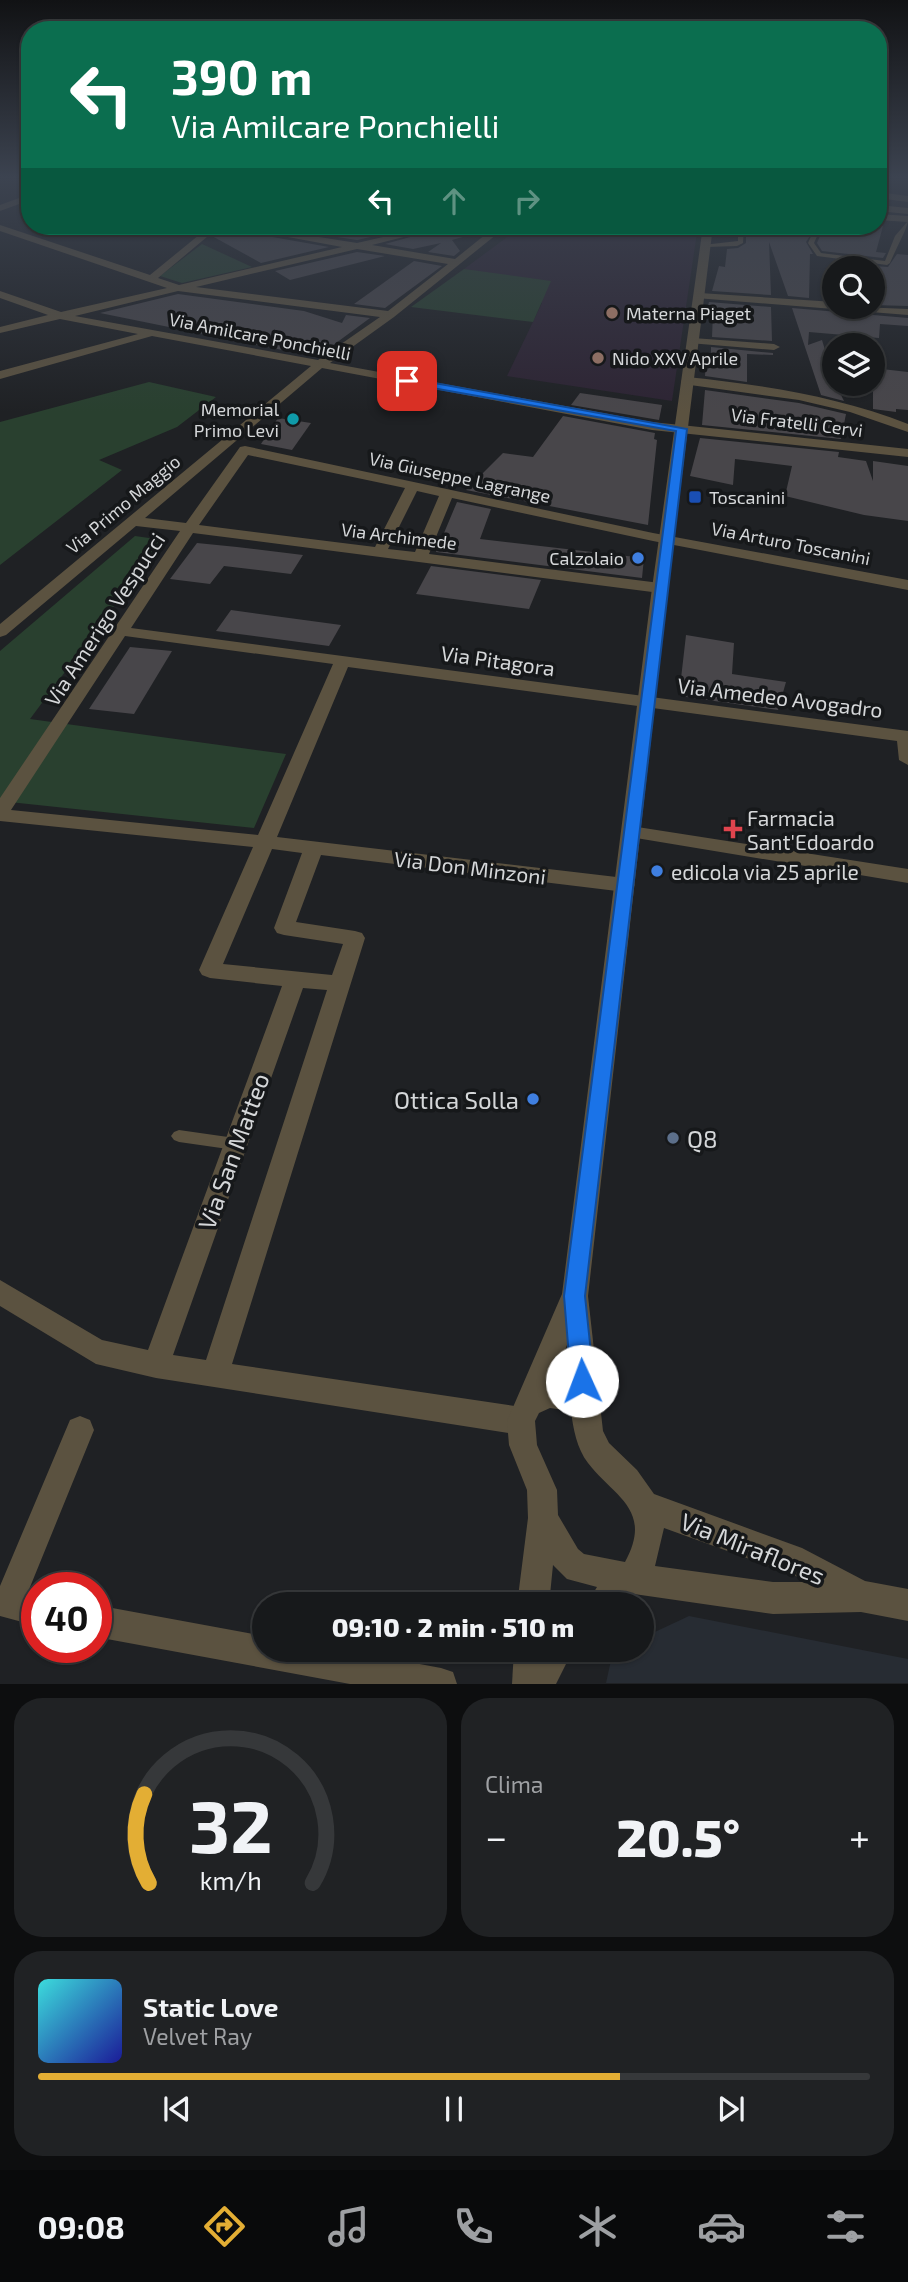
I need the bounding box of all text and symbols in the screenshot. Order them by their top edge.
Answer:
text: 390 m [171,46,312,105]
icon: left [56,49,147,140]
text: Via Amilcare Ponchielli [171,106,499,144]
icon: left [362,182,400,220]
icon: ahead [435,182,473,220]
icon: right [508,182,546,220]
map controls [822,256,885,396]
button: search [822,256,885,319]
place label: Materna Piaget [626,302,751,324]
marker: Materna Piaget [604,305,620,321]
street label: Via Amilcare Ponchielli [167,308,353,364]
button: layers [822,333,885,396]
place label: Nido XXV Aprile [612,347,738,369]
marker: Nido XXV Aprile [590,350,606,366]
pin [377,351,437,411]
icon: arrive [388,362,426,400]
place label: Memorial Primo Levi [194,398,280,441]
street label: Via Fratelli Cervi [730,403,864,441]
marker: Memorial Primo Levi [285,411,301,427]
street label: Via Giuseppe Lagrange [367,447,553,507]
street label: Via Primo Maggio [62,450,184,558]
place label: Toscanini [709,486,785,508]
marker: Toscanini [687,489,703,505]
street label: Via Arturo Toscanini [710,517,872,569]
street label: Via Archimede [340,518,458,554]
street label: Via Amerigo Vespucci [39,528,169,710]
place label: Calzolaio [549,547,624,569]
marker: Calzolaio [630,550,646,566]
street label: Via Pitagora [439,640,557,680]
street label: Via Amedeo Avogadro [676,672,884,722]
place label: Farmacia Sant'Edoardo [747,805,874,854]
marker: Farmacia Sant'Edoardo [725,821,741,837]
street label: Via Don Minzoni [393,845,547,889]
place label: edicola via 25 aprile [671,859,859,884]
marker: edicola via 25 aprile [649,863,665,879]
street label: Via San Matteo [191,1069,275,1233]
place label: Ottica Solla [394,1085,519,1114]
marker: Ottica Solla [525,1091,541,1107]
place label: Q8 [687,1124,718,1153]
marker: Q8 [665,1130,681,1146]
position arrow [545,1344,619,1418]
street label: Via Miraflores [677,1506,829,1590]
speed limit sign: 40 [21,1572,112,1663]
text: 09:10 · 2 min · 510 m [332,1611,574,1642]
text: Clima [485,1770,543,1798]
text: 32 [189,1781,272,1869]
text: 20.5° [616,1805,740,1867]
text: − [485,1813,507,1859]
text: + [849,1813,870,1859]
text: km/h [199,1865,262,1895]
text: Static Love [143,1991,279,2022]
text: Velvet Ray [143,2022,252,2050]
icon: previous [158,2090,196,2128]
icon: pause [435,2090,473,2128]
icon: next [712,2090,750,2128]
icon: directions [200,2202,249,2251]
icon: music [324,2202,373,2251]
icon: phone [449,2202,498,2251]
icon: climate [573,2202,622,2251]
icon: car [697,2202,746,2251]
icon: filters [821,2202,870,2251]
text: 09:08 [38,2207,125,2245]

